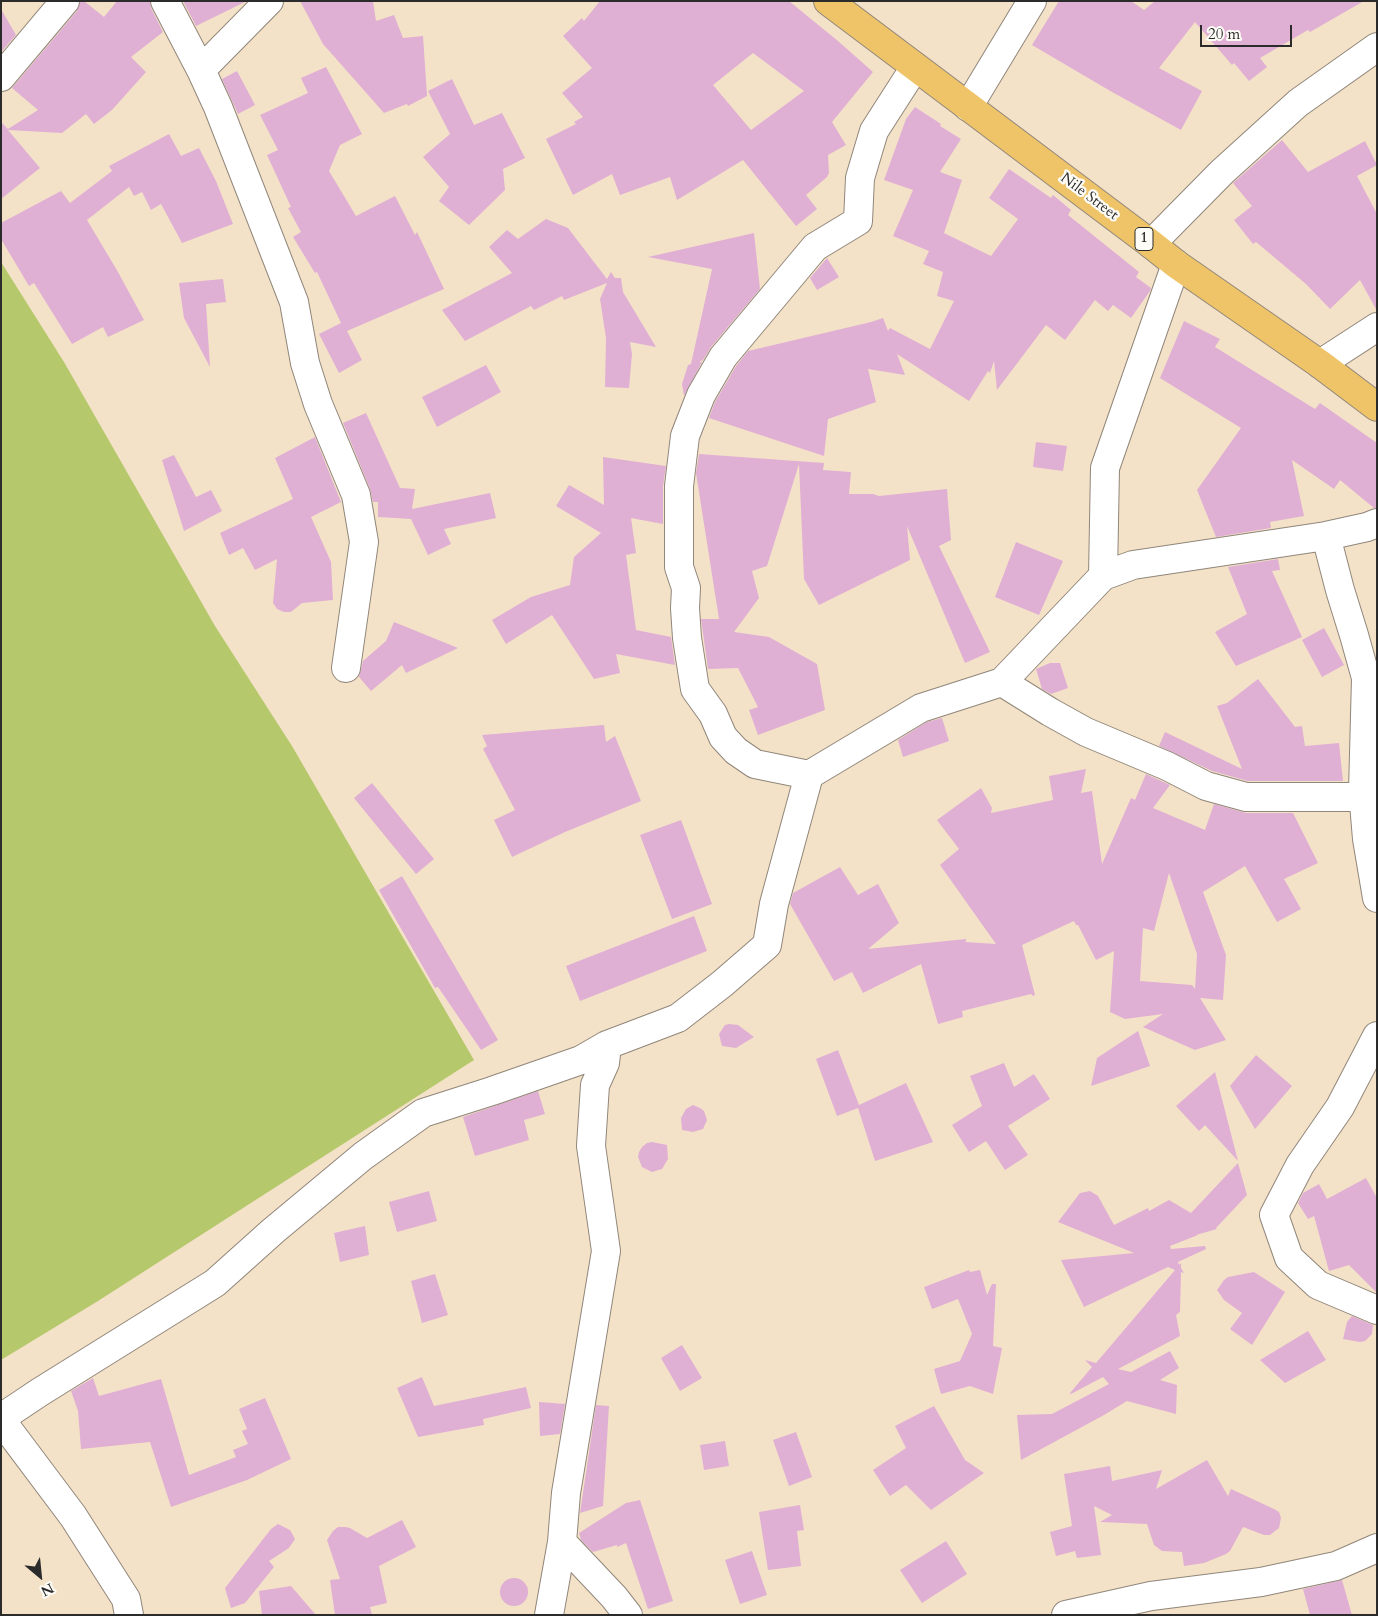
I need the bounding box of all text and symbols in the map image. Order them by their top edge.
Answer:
scale bar [1203,15,1296,47]
text: 20 m [1208,24,1240,44]
street label: Nile Street [1057,169,1121,225]
road number: 1 [1135,228,1153,250]
north arrow [15,1551,65,1601]
text: N [37,1578,57,1601]

